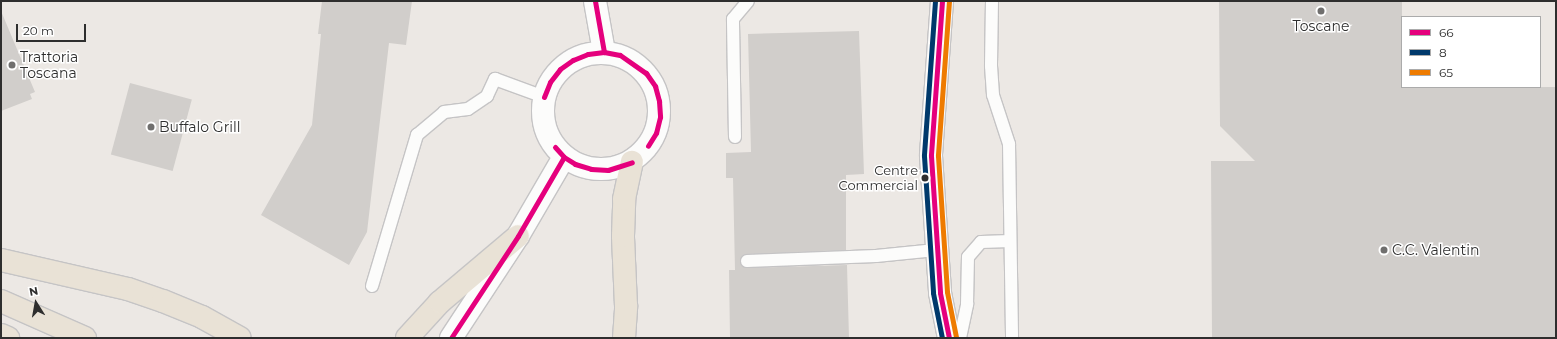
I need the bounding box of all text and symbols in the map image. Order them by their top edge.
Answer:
marker: Toscane [1316,6,1326,16]
scale bar [18,16,88,42]
legend [1401,16,1541,88]
place label: Toscane [1293,18,1349,34]
text: 20 m [23,23,54,38]
text: 66 [1439,25,1454,40]
text: 8 [1439,45,1447,60]
place label: Trattoria Toscana [20,49,78,82]
marker: Trattoria Toscana [7,60,17,70]
text: 65 [1439,65,1453,80]
place label: Buffalo Grill [159,119,240,135]
marker: Buffalo Grill [146,122,156,132]
place label: Centre Commercial [839,163,918,194]
marker: Centre Commercial [920,173,930,183]
place label: C.C. Valentin [1392,242,1479,258]
marker: C.C. Valentin [1379,245,1389,255]
north arrow [16,283,56,323]
text: N [28,284,39,299]

